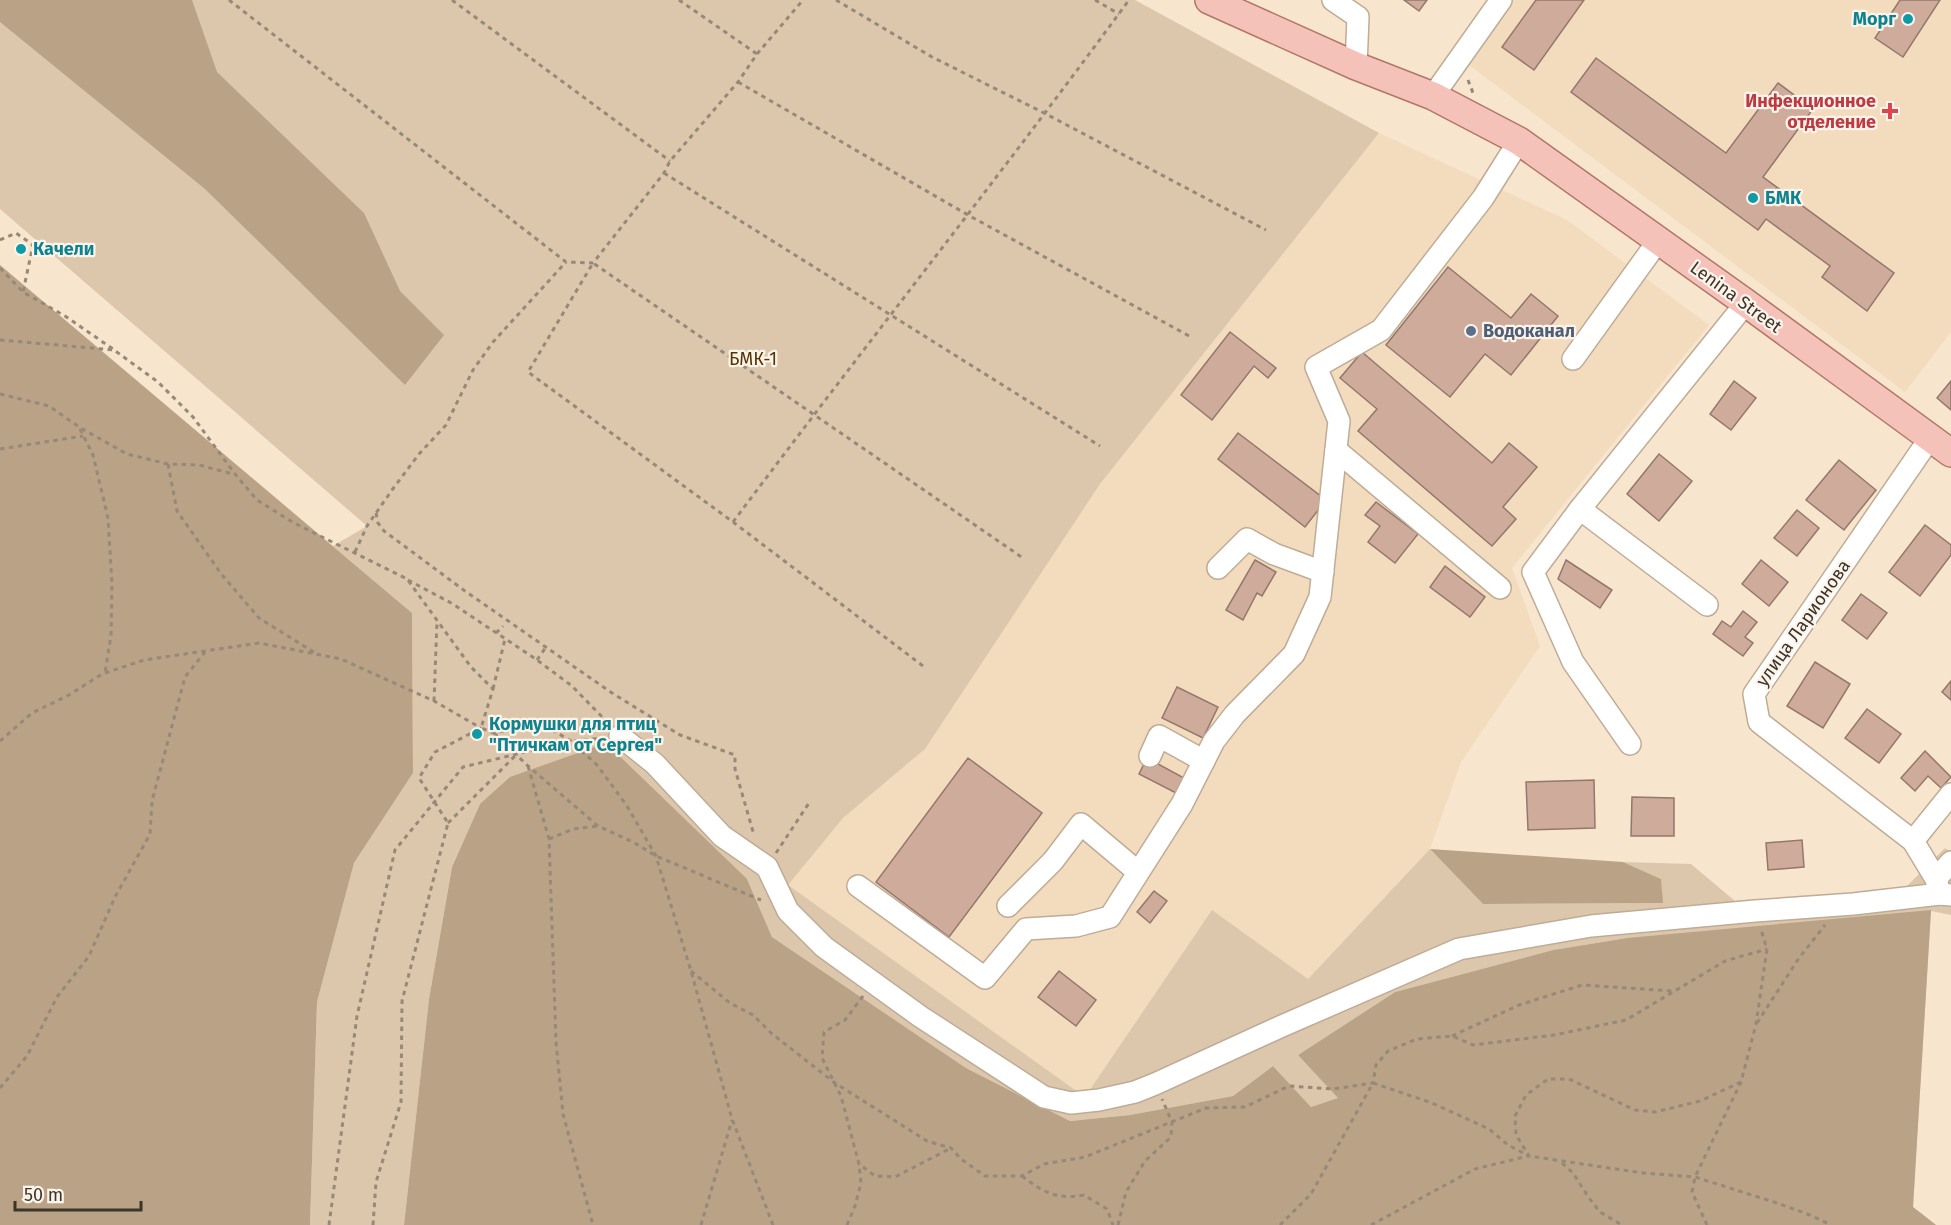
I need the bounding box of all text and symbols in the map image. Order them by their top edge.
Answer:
place label: Морг [1853,8,1896,30]
marker: Морг [1901,12,1915,26]
place label: Инфекционное отделение [1745,90,1876,133]
marker: Инфекционное отделение [1881,102,1899,120]
place label: БМК [1765,187,1802,209]
marker: БМК [1746,191,1760,205]
place label: Качели [33,238,95,260]
marker: Качели [14,242,28,256]
street label: Lenina Street [1686,256,1787,338]
place label: Водоканал [1483,320,1575,342]
marker: Водоканал [1464,324,1478,338]
park label: БМК-1 [729,348,777,370]
street label: улица Ларионова [1751,555,1855,691]
place label: Кормушки для птиц "Птичкам от Сергея" [489,713,662,756]
marker: Кормушки для птиц "Птичкам от Сергея" [470,727,484,741]
scale bar [15,1174,141,1212]
text: 50 m [24,1184,63,1206]

